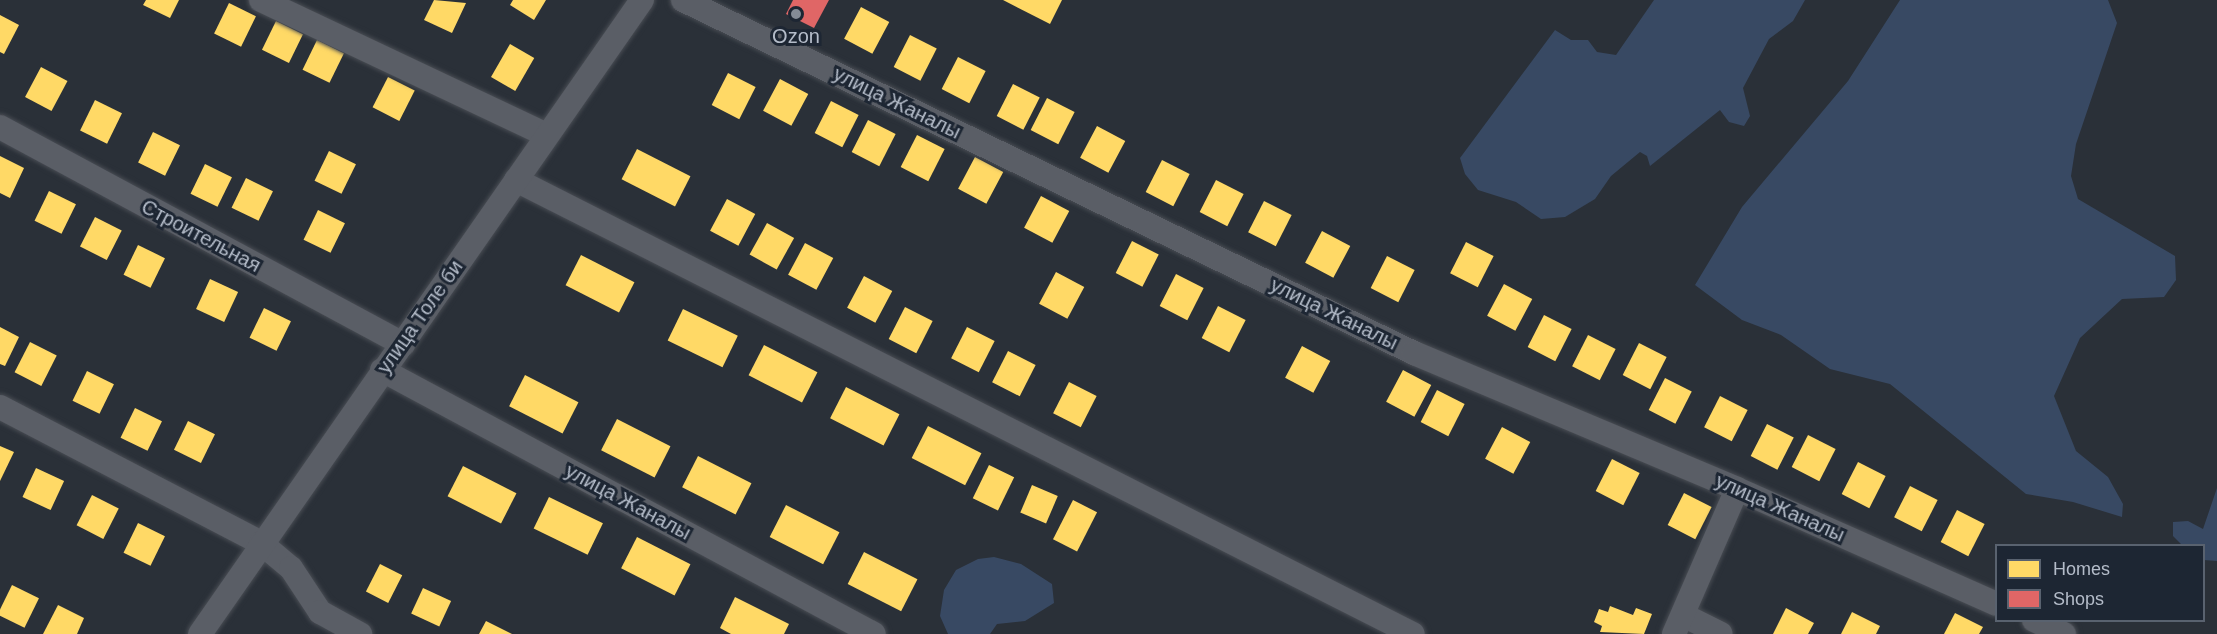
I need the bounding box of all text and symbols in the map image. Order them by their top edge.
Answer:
marker: Ozon [789,7,803,21]
place label: Ozon [772,24,820,48]
street label: улица Жаналы [829,62,965,144]
street label: Строительная [137,195,265,277]
street label: улица Толе би [372,256,468,378]
street label: улица Жаналы [1266,273,1402,355]
street label: улица Жаналы [561,459,695,545]
street label: улица Жаналы [1712,469,1848,547]
legend [1995,544,2205,622]
text: Homes [2053,559,2110,579]
text: Shops [2053,589,2104,609]

